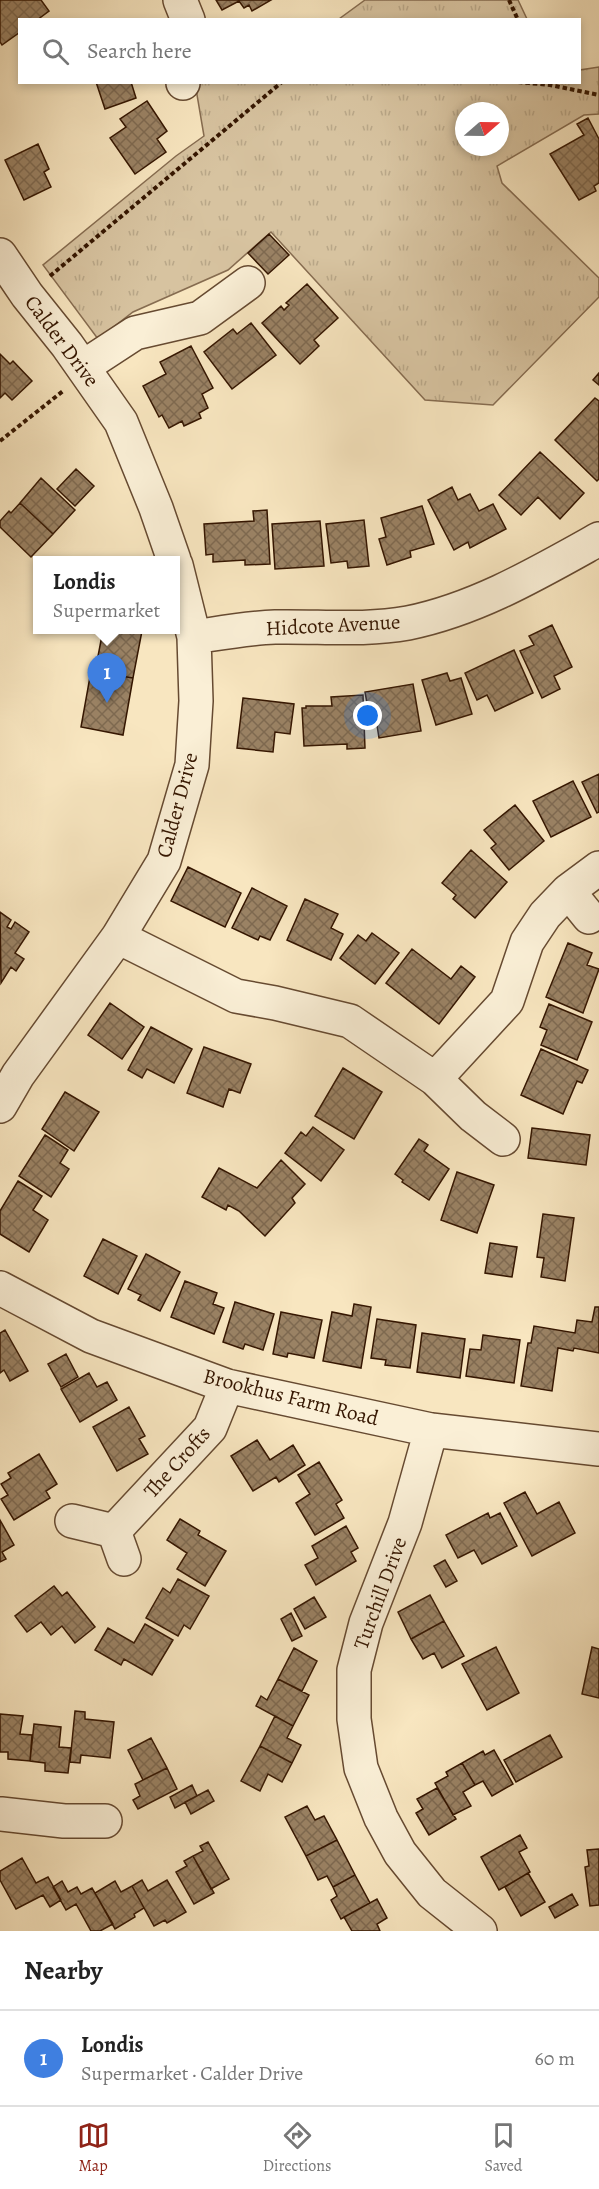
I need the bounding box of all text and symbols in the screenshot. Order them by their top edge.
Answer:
search box [18,18,581,84]
icon: search [39,35,72,68]
text: Search here [87,36,192,66]
north arrow [455,102,509,156]
street label: Calder Drive [18,289,106,393]
popup [33,556,180,634]
text: Londis [53,567,115,597]
text: Supermarket [53,597,160,624]
street label: Hidcote Avenue [265,607,401,643]
pin: 1 [88,654,126,703]
your location [353,701,382,730]
street label: Calder Drive [149,749,205,861]
street label: Brookhus Farm Road [200,1362,382,1432]
street label: The Crofts [137,1420,217,1504]
street label: Turchill Drive [347,1533,413,1653]
text: Nearby [24,1953,103,1988]
text: Londis [81,2030,144,2060]
text: 1 [40,2045,47,2072]
text: 60 m [535,2045,575,2072]
text: Supermarket · Calder Drive [81,2060,303,2087]
tab: Map [77,2119,110,2177]
tab: Directions [263,2119,331,2177]
tab: Saved [484,2119,522,2177]

